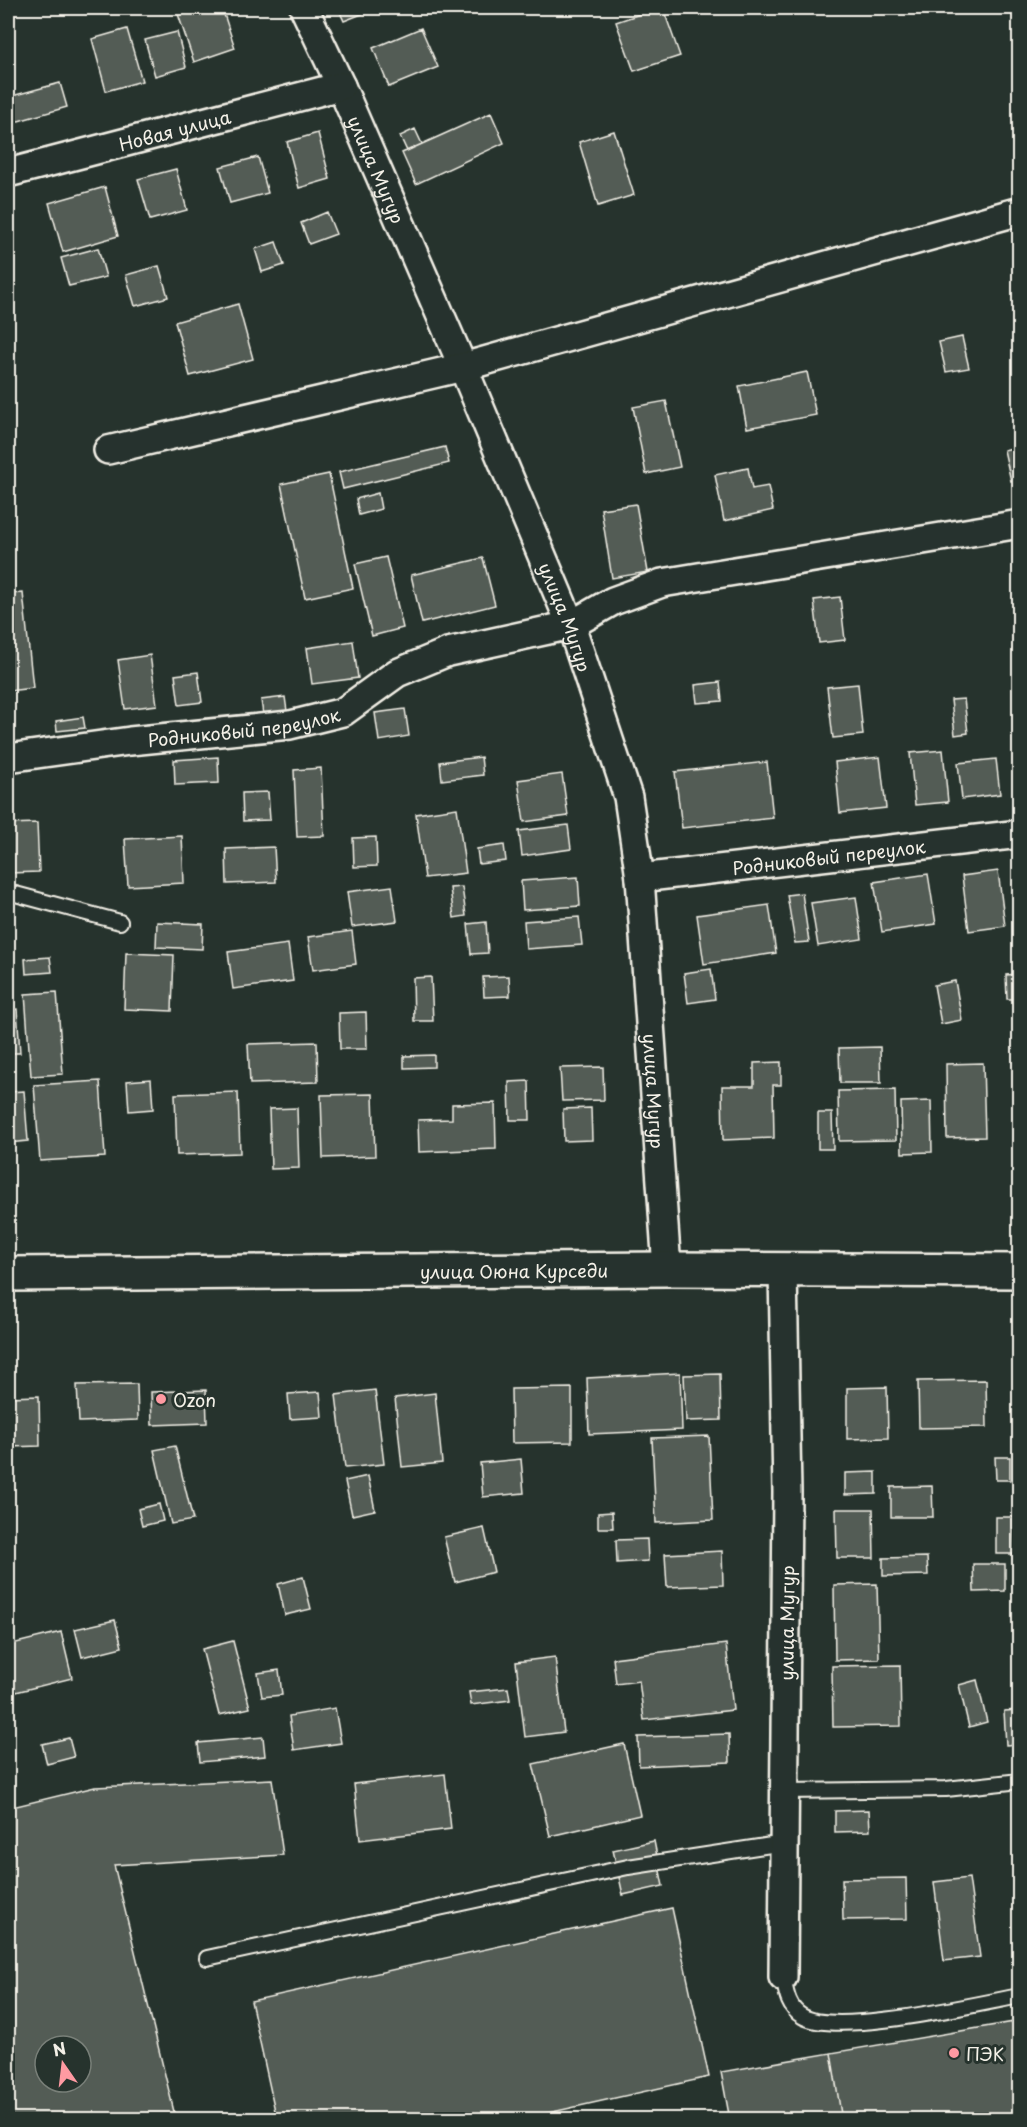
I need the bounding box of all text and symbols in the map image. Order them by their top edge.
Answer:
street label: Новая улица [116,102,234,157]
street label: улица Мугур [342,111,412,227]
street label: улица Мугур [533,558,599,675]
street label: Родниковый переулок [146,700,343,753]
street label: Родниковый переулок [731,832,927,881]
street label: улица Мугур [637,1033,672,1150]
street label: улица Оюна Курседи [420,1256,608,1284]
place label: Ozon [173,1386,216,1413]
marker: Ozon [154,1392,168,1406]
street label: улица Мугур [772,1565,800,1681]
north arrow [33,2034,93,2094]
text: N [50,2035,68,2062]
place label: ПЭК [966,2040,1004,2067]
marker: ПЭК [947,2046,961,2060]

